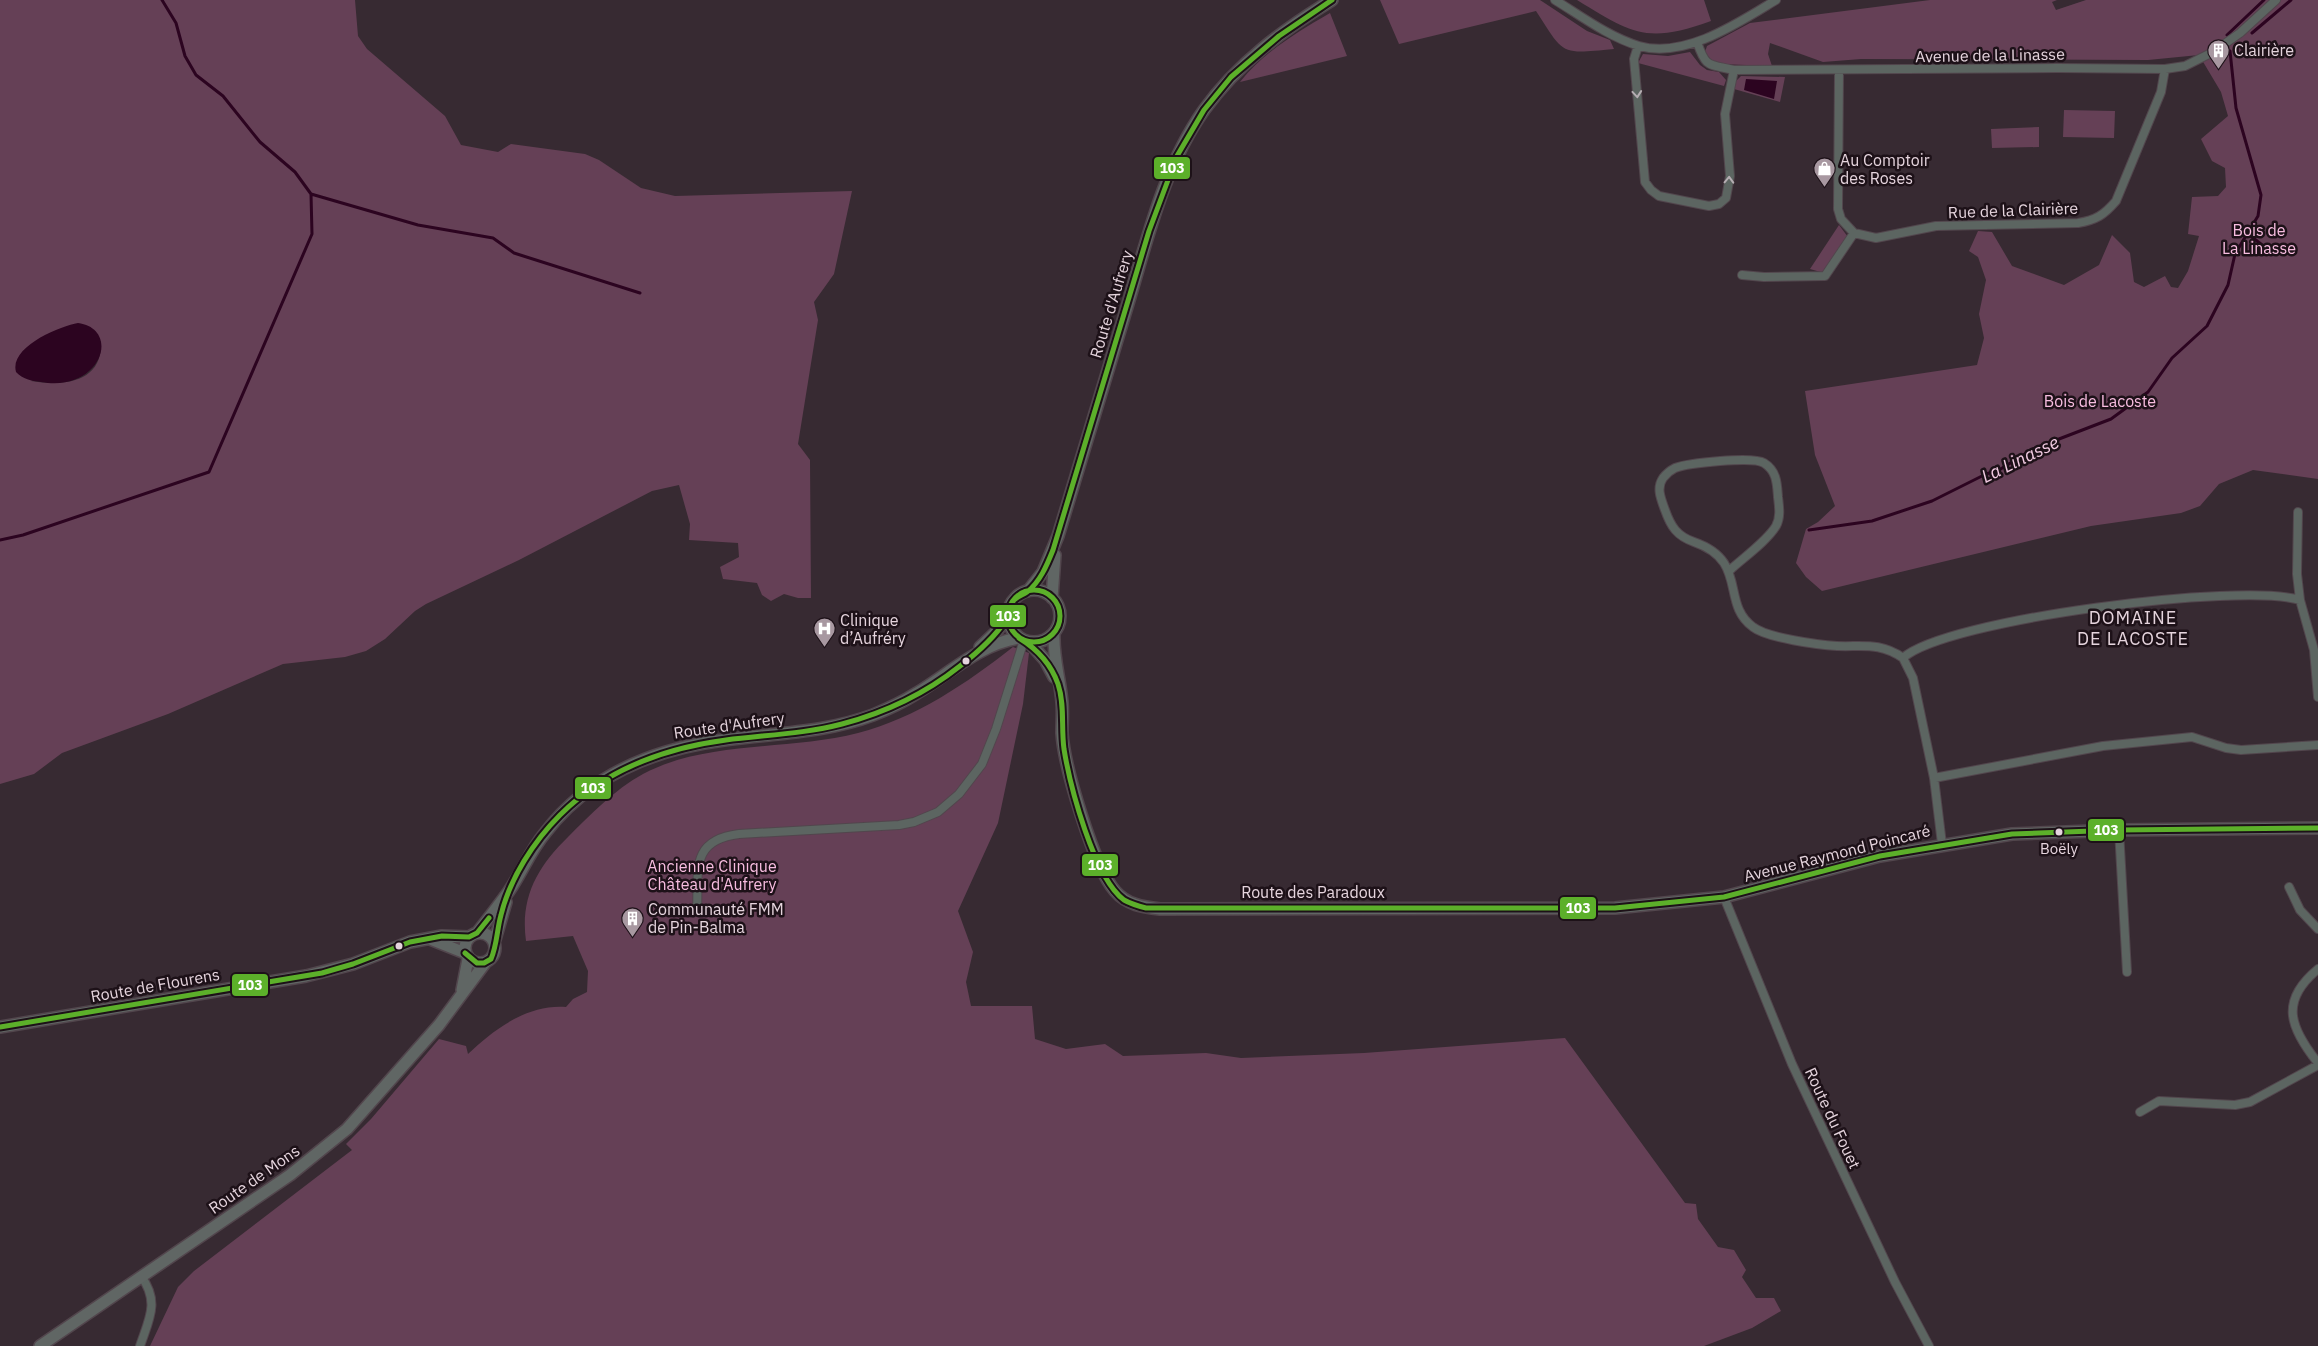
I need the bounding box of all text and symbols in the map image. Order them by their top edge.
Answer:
building icon: Clairière [2206,38,2230,69]
place label: Clairière [2234,40,2294,60]
street label: Avenue de la Linasse [1915,44,2065,66]
one-way arrow [1632,90,1643,98]
place label: Au Comptoir des Roses [1840,150,1930,188]
line badge: 103 [1153,156,1191,180]
shop icon: Au Comptoir des Roses [1812,157,1836,188]
text: 103 [1159,159,1185,177]
one-way arrow [1724,176,1735,184]
street label: Rue de la Clairière [1947,198,2079,222]
park label: Bois de La Linasse [2222,220,2296,258]
street label: Route d'Aufrery [1085,248,1137,360]
park label: Bois de Lacoste [2044,391,2156,411]
water label: La Linasse [1977,430,2063,488]
line badge: 103 [989,604,1027,628]
district label: DOMAINE DE LACOSTE [2077,606,2189,650]
text: 103 [995,607,1021,625]
place label: Clinique d’Aufréry [840,610,906,648]
hospital icon: Clinique d’Aufréry [812,617,836,648]
unlabelled marker [961,656,971,666]
street label: Route d'Aufrery [672,707,786,743]
line badge: 103 [574,776,612,800]
text: 103 [580,779,606,797]
line badge: 103 [2087,818,2125,842]
street label: Avenue Raymond Poincaré [1742,820,1932,886]
text: 103 [2093,821,2119,839]
marker: Boëly [2054,827,2064,837]
place label: Boëly [2040,839,2078,858]
line badge: 103 [1081,853,1119,877]
park label: Ancienne Clinique Château d'Aufrery [647,856,777,894]
text: 103 [1087,856,1113,874]
street label: Route des Paradoux [1241,882,1385,902]
line badge: 103 [1559,896,1597,920]
place label: Communauté FMM de Pin-Balma [648,899,784,937]
text: 103 [1565,899,1591,917]
building icon: Communauté FMM de Pin-Balma [620,906,644,937]
unlabelled marker [394,941,404,951]
street label: Route de Flourens [89,964,221,1006]
line badge: 103 [231,973,269,997]
text: 103 [237,976,263,994]
street label: Route du Fouet [1801,1064,1865,1172]
street label: Route de Mons [205,1140,303,1218]

